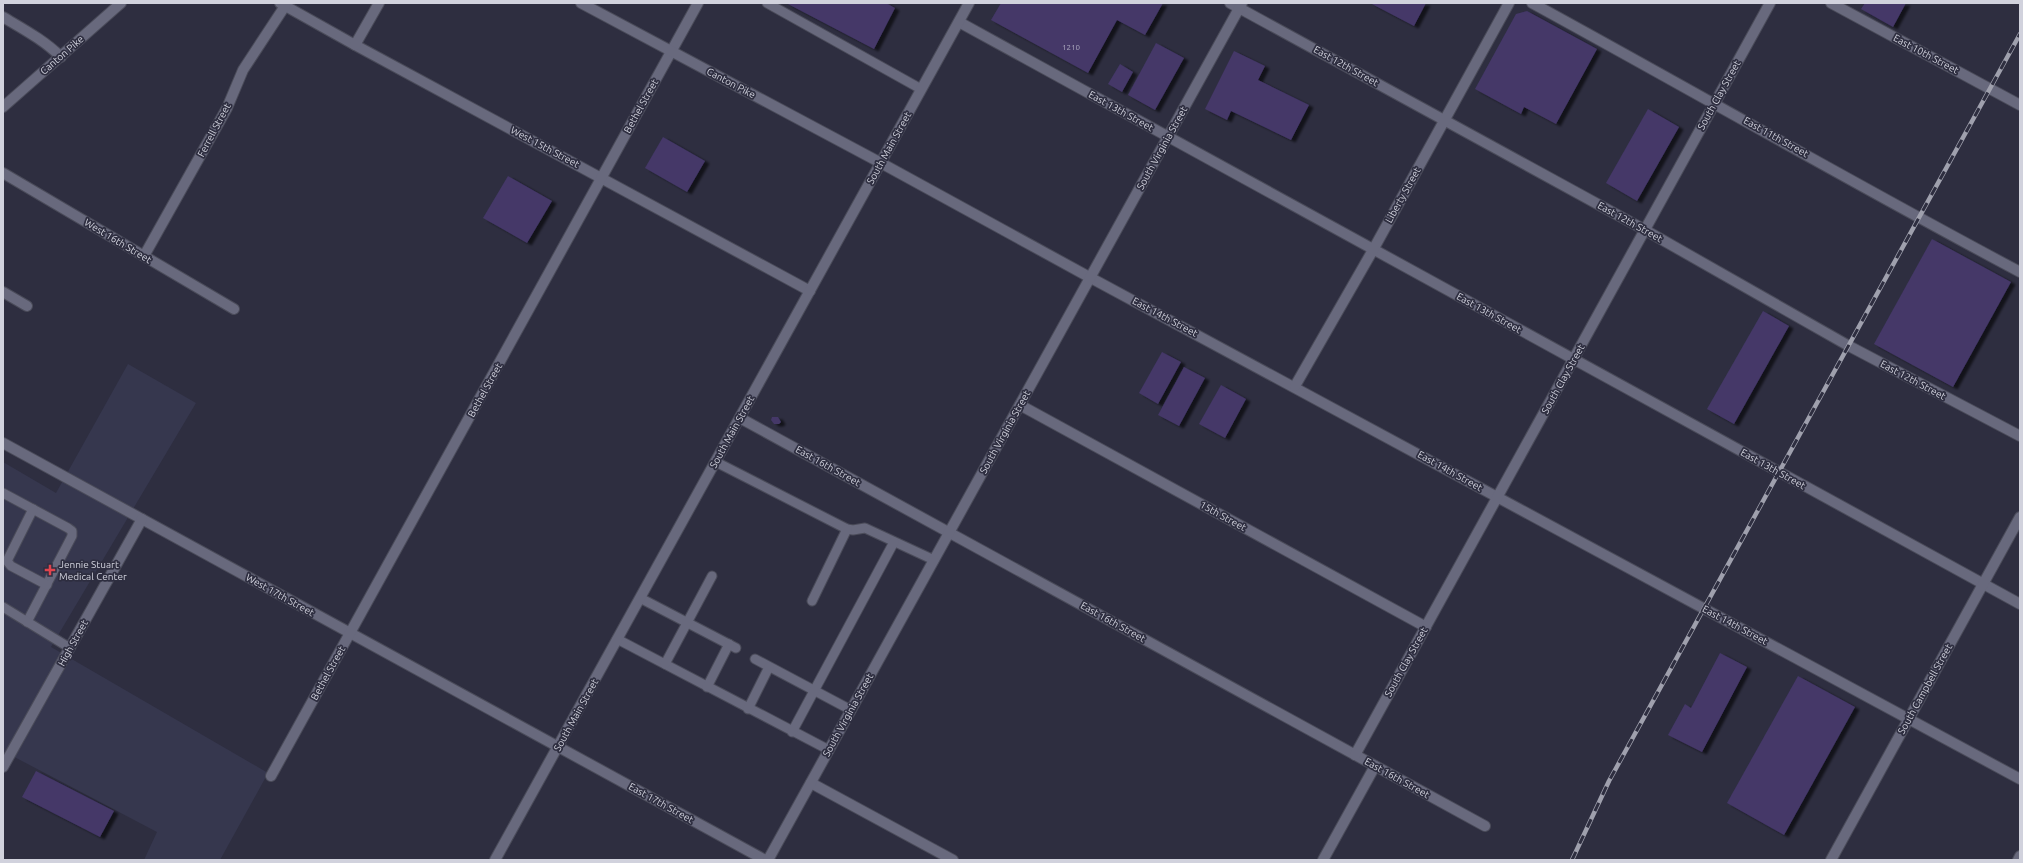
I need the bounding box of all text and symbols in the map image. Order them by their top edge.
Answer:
street label: East 10th Street [1891,32,1961,76]
street label: Canton Pike [38,33,86,77]
house number: 1210 [1062,43,1081,52]
street label: East 12th Street [1312,44,1380,88]
street label: South Clay Street [1695,58,1743,132]
street label: Canton Pike [705,66,757,100]
street label: Bethel Street [622,77,660,135]
street label: East 13th Street [1087,89,1155,133]
street label: Ferrell Street [195,101,233,159]
street label: South Virginia Street [1135,104,1189,191]
street label: South Main Street [865,110,913,186]
street label: East 11th Street [1742,115,1810,159]
street label: West 15th Street [509,124,581,170]
street label: Liberty Street [1383,165,1423,225]
street label: East 12th Street [1596,200,1664,244]
street label: West 16th Street [82,217,154,265]
street label: East 13th Street [1455,291,1523,335]
street label: East 14th Street [1130,295,1200,339]
street label: South Clay Street [1539,342,1587,416]
street label: East 12th Street [1878,358,1948,402]
street label: Bethel Street [466,361,504,419]
street label: South Virginia Street [978,388,1032,475]
street label: South Main Street [708,394,756,470]
street label: East 16th Street [794,444,862,488]
street label: East 13th Street [1739,447,1807,491]
street label: East 14th Street [1416,449,1484,493]
street label: 15th Street [1198,499,1248,533]
place label: Jennie Stuart Medical Center [59,559,127,582]
marker: Jennie Stuart Medical Center [44,564,56,576]
street label: West 17th Street [244,572,316,618]
street label: East 16th Street [1079,600,1147,644]
street label: East 14th Street [1700,603,1770,647]
street label: High Street [56,618,90,668]
street label: South Clay Street [1382,625,1430,699]
street label: South Campbell Street [1896,642,1954,736]
street label: Bethel Street [309,644,347,702]
street label: South Virginia Street [821,671,875,758]
street label: South Main Street [552,677,600,753]
street label: East 16th Street [1363,756,1431,800]
street label: East 17th Street [627,781,695,825]

